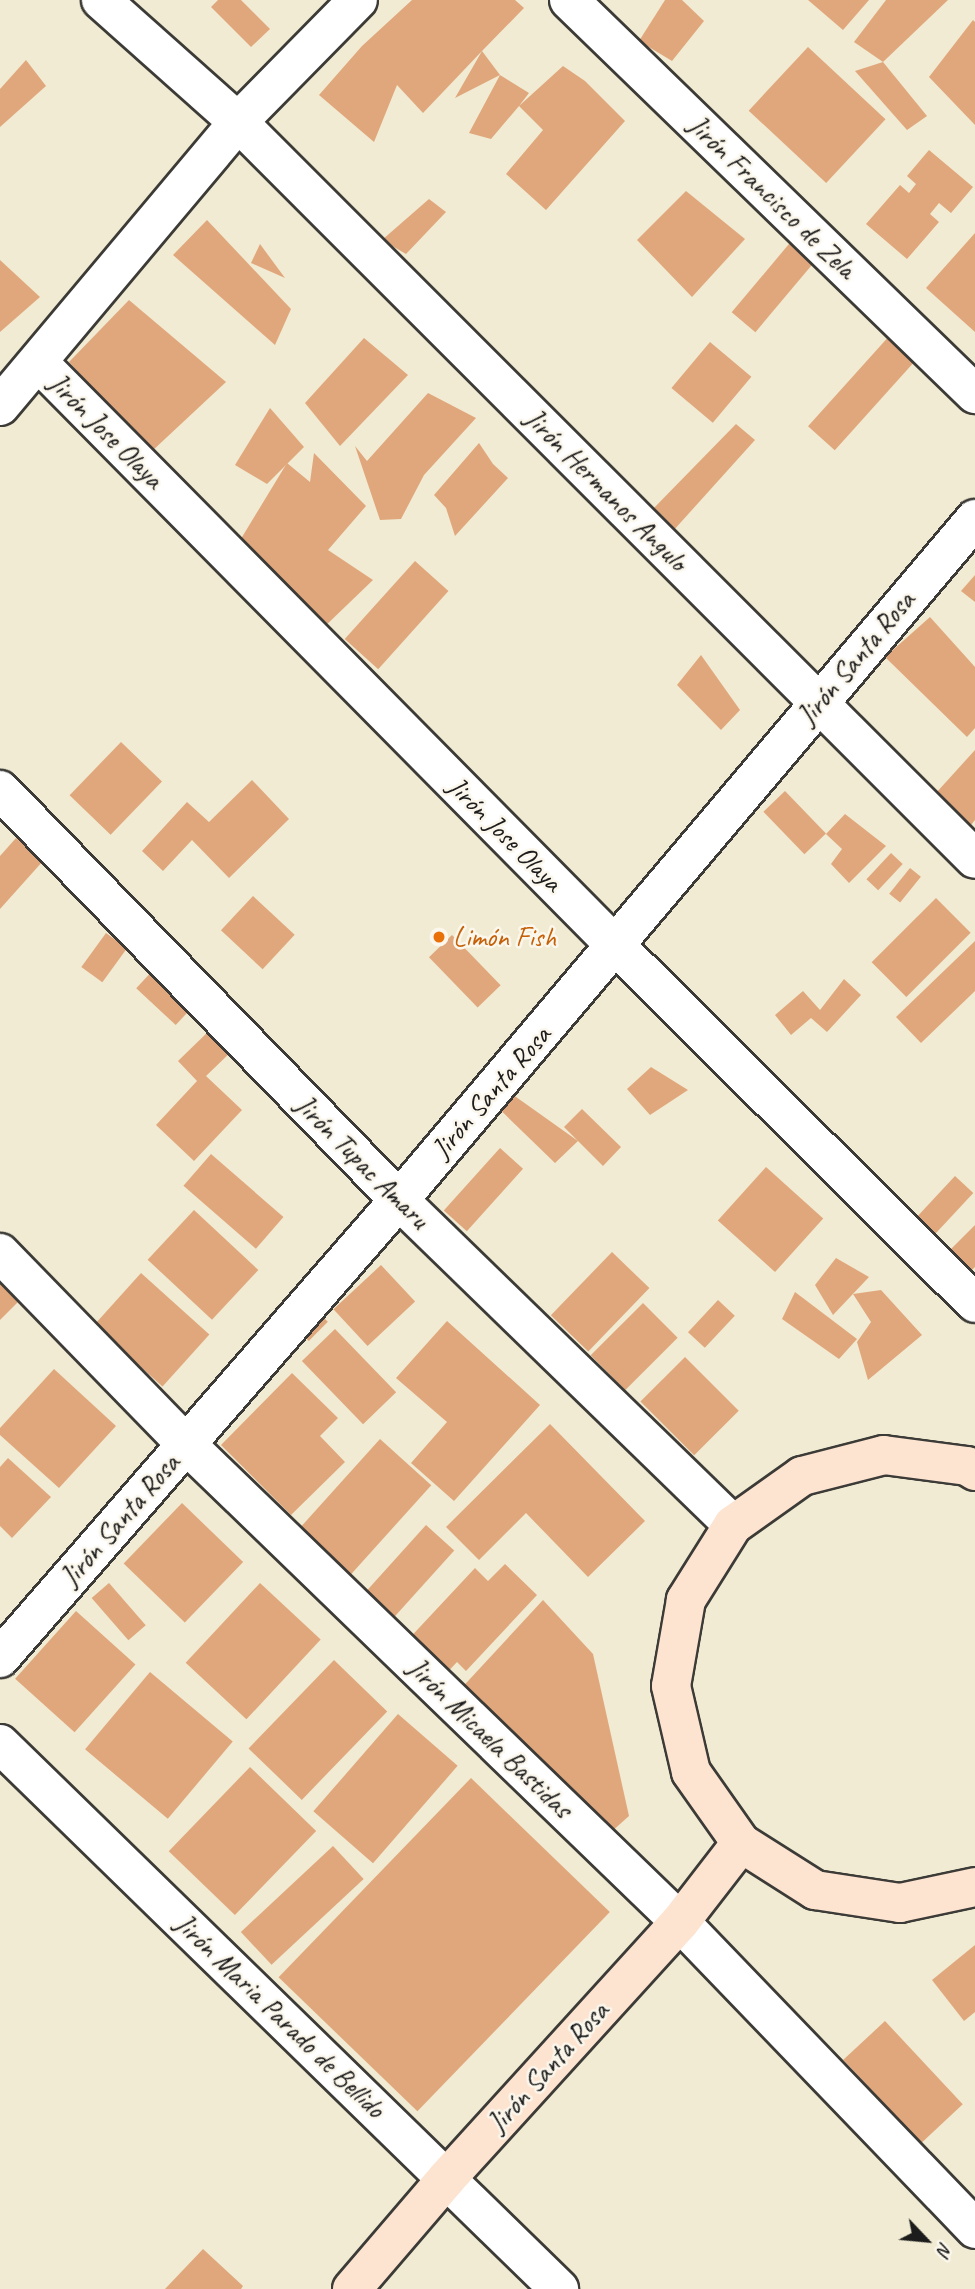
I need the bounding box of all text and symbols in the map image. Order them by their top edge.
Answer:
street label: Jirón Francisco de Zela [682,109,862,285]
street label: Jirón Jose Olaya [41,366,171,496]
street label: Jirón Hermanos Angulo [517,401,695,579]
street label: Jirón Santa Rosa [790,584,922,732]
street label: Jirón Jose Olaya [440,769,570,899]
place label: Limón Fish [453,920,556,954]
marker: Limón Fish [431,929,447,945]
street label: Jirón Santa Rosa [424,1019,558,1165]
street label: Jirón Tupac Amaru [288,1088,436,1236]
street label: Jirón Santa Rosa [53,1447,187,1593]
street label: Jirón Micaela Bastidas [401,1651,579,1825]
street label: Jirón Maria Parado de Bellido [168,1907,392,2125]
street label: Jirón Santa Rosa [481,1995,615,2139]
north arrow [891,2205,961,2275]
text: N [932,2239,958,2260]

